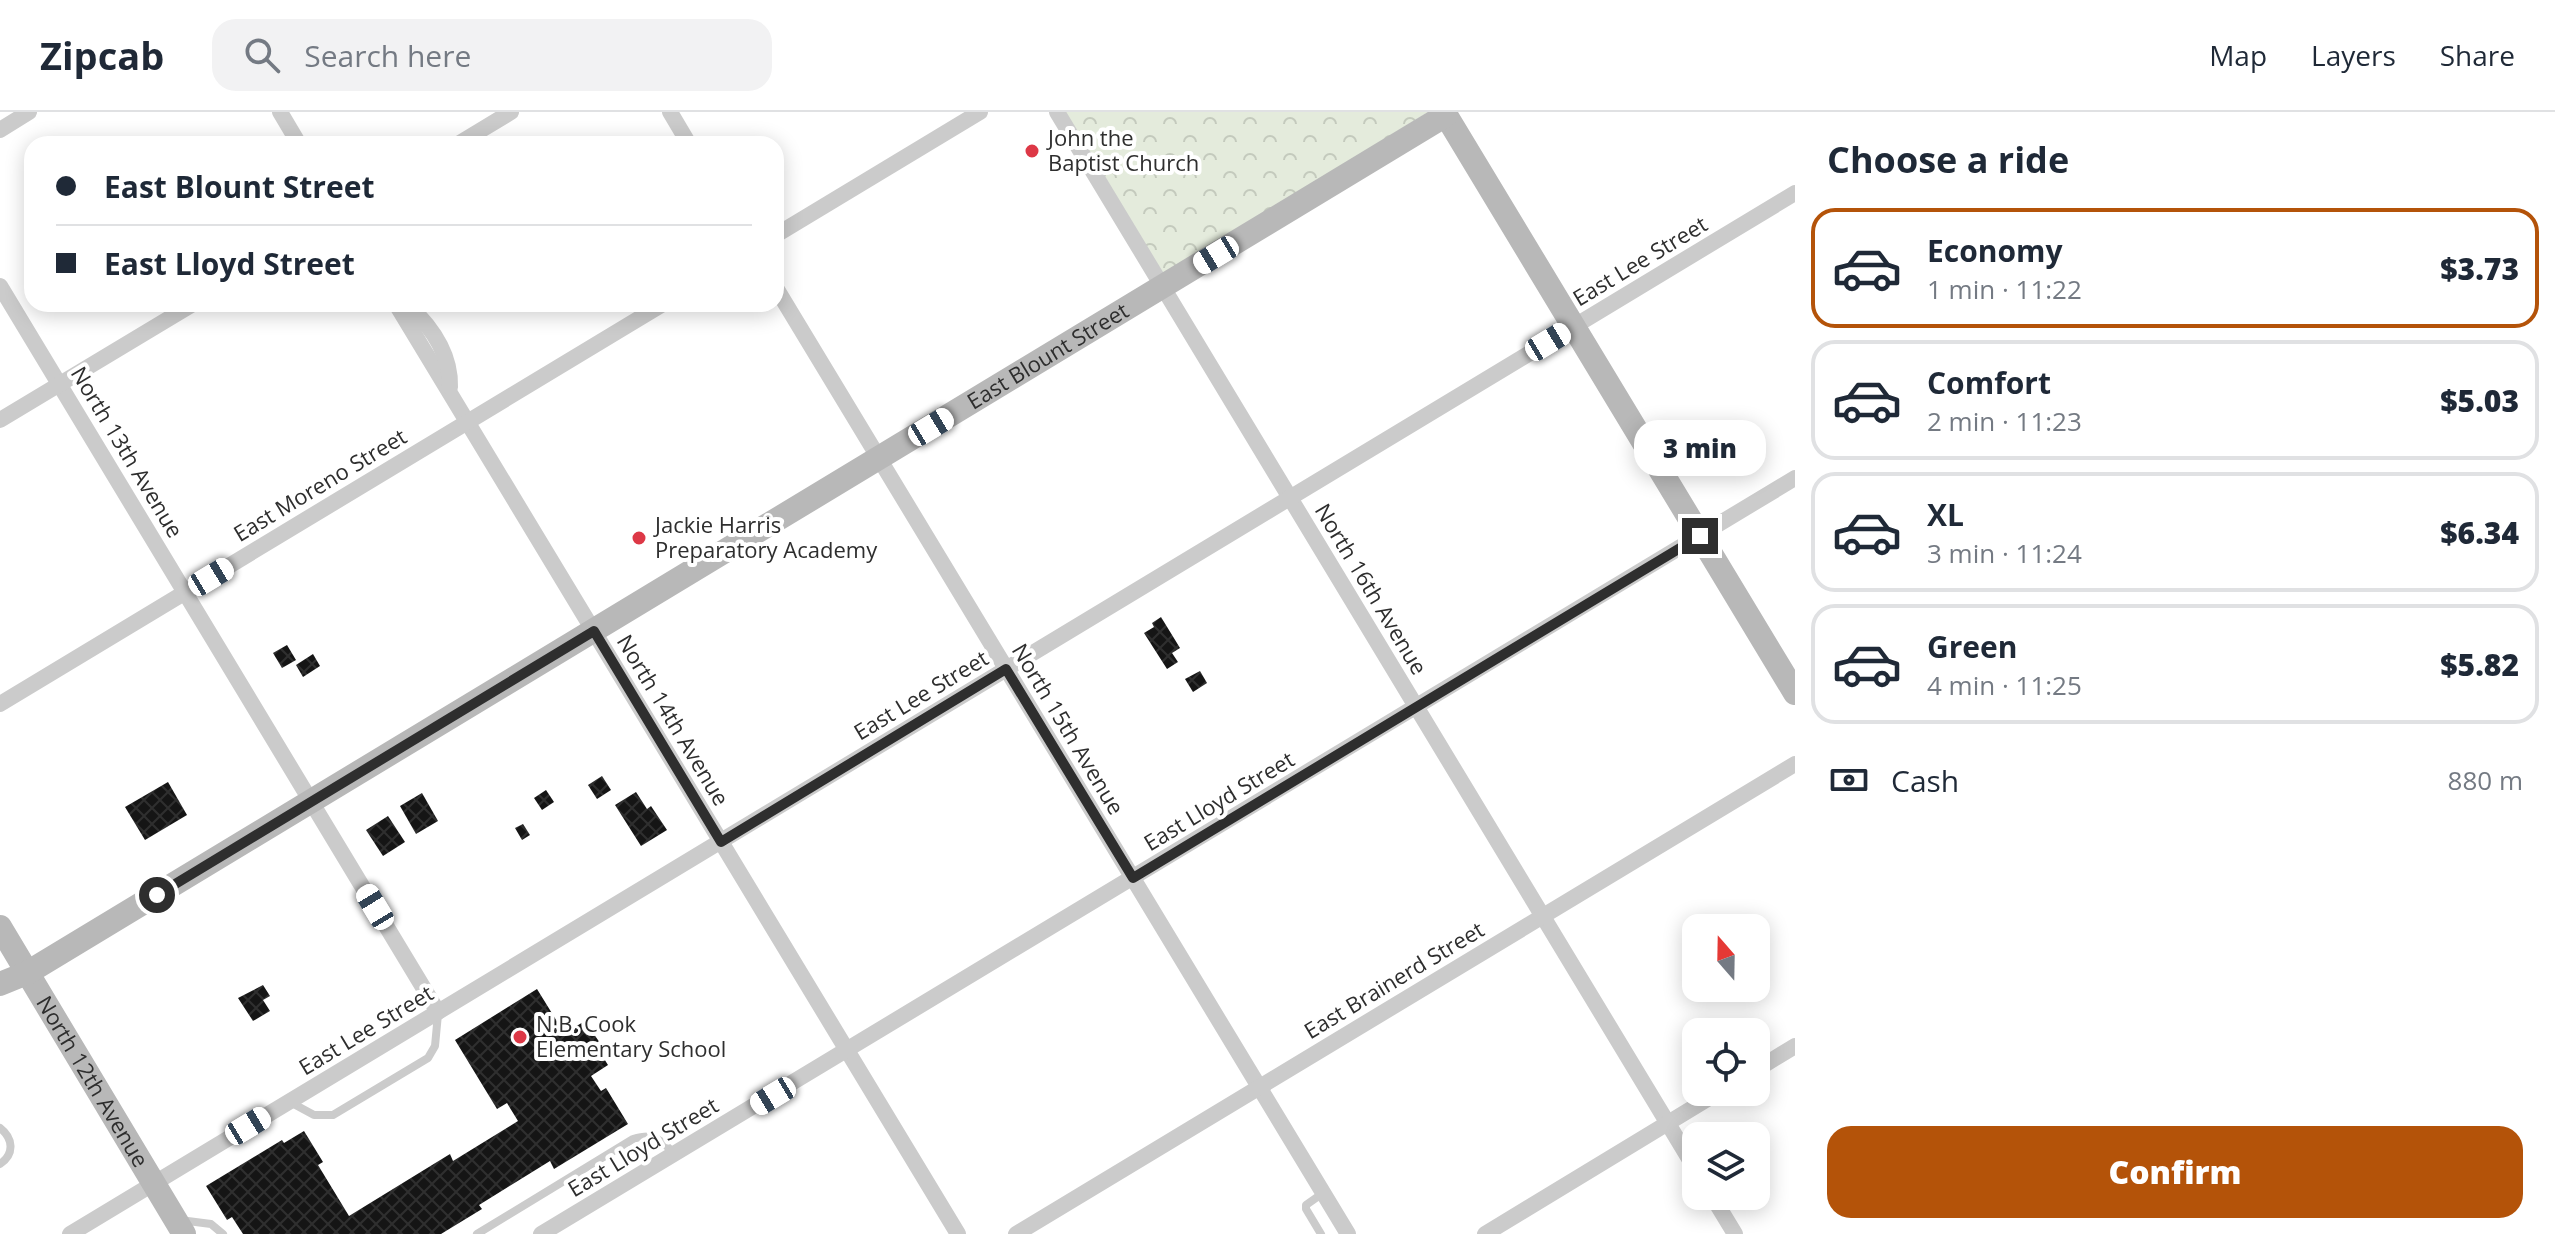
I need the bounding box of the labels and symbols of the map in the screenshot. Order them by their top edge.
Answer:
place label: John the Baptist Church [1046,122,1199,177]
marker: John the Baptist Church [1023,142,1041,160]
street label: East Lee Street [1567,208,1712,312]
car [1189,232,1243,278]
street label: East Blount Street [961,295,1134,415]
car [1521,319,1575,365]
street label: North 13th Avenue [65,360,191,543]
car [904,404,958,450]
callout: 3 min [1634,420,1766,476]
street label: East Moreno Street [227,421,412,548]
street label: North 16th Avenue [1309,497,1435,680]
place label: Jackie Harris Preparatory Academy [653,509,878,564]
route end [1682,518,1718,554]
marker: Jackie Harris Preparatory Academy [630,529,648,547]
car [184,554,238,600]
street label: North 14th Avenue [611,628,737,811]
street label: North 15th Avenue [1006,637,1132,820]
street label: East Lee Street [848,642,993,746]
street label: East Lloyd Street [1138,743,1299,857]
route start [139,877,175,913]
car [352,880,398,934]
street label: East Brainerd Street [1298,913,1489,1045]
north arrow [1682,914,1770,1002]
street label: East Lee Street [293,977,438,1081]
street label: North 12th Avenue [30,990,156,1172]
place label: N.B. Cook Elementary School [536,1008,726,1063]
marker: N.B. Cook Elementary School [511,1028,529,1046]
car [746,1073,800,1119]
street label: East Lloyd Street [562,1089,723,1203]
car [221,1103,275,1149]

